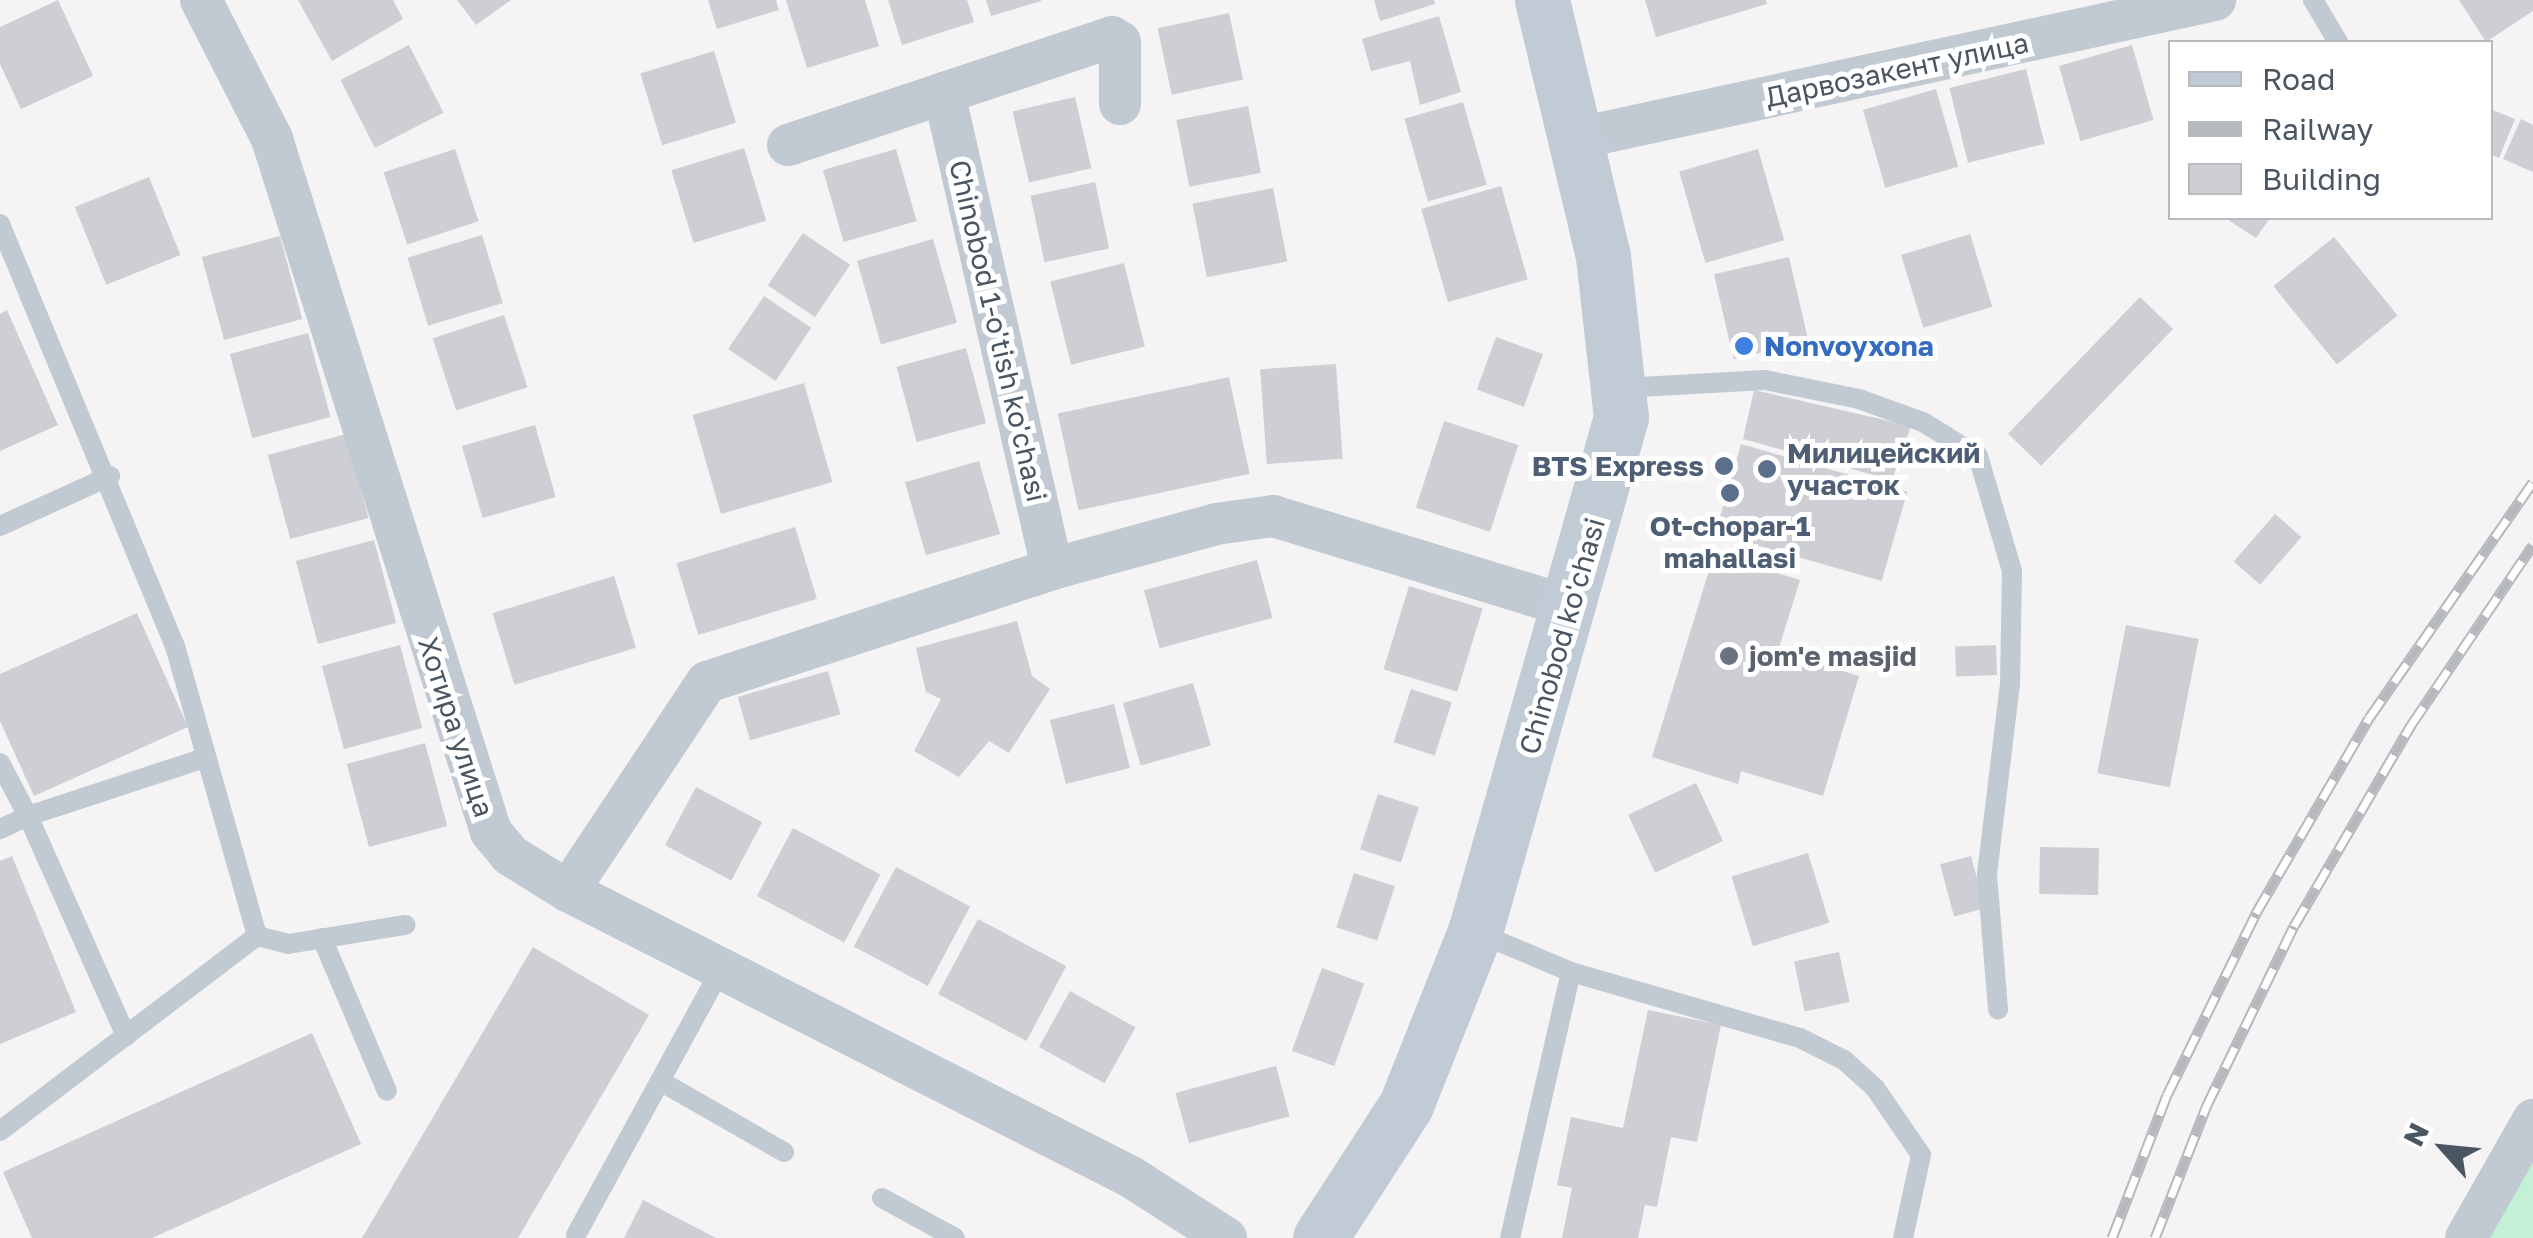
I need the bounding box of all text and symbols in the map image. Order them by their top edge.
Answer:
street label: Дарвозакент улица [1762,26,2032,114]
legend [2168,40,2493,220]
text: Road [2262,61,2336,97]
text: Railway [2262,111,2373,147]
street label: Chinobod 1-o'tish ko'chasi [942,157,1054,505]
text: Building [2262,161,2381,197]
place label: Nonvoyxona [1764,329,1934,363]
marker: Nonvoyxona [1733,335,1755,357]
place label: Милицейский участок [1787,436,1980,502]
place label: BTS Express [1532,449,1704,483]
marker: BTS Express [1713,455,1735,477]
marker: Милицейский участок [1756,458,1778,480]
marker: Ot-chopar-1 mahallasi [1719,482,1741,504]
place label: Ot-chopar-1 mahallasi [1650,509,1810,575]
street label: Chinobod ko'chasi [1512,514,1612,758]
street label: Хотира улица [411,633,501,821]
place label: jom'e masjid [1749,639,1917,673]
marker: jom'e masjid [1718,645,1740,667]
north arrow [2393,1098,2493,1198]
text: N [2396,1117,2435,1151]

